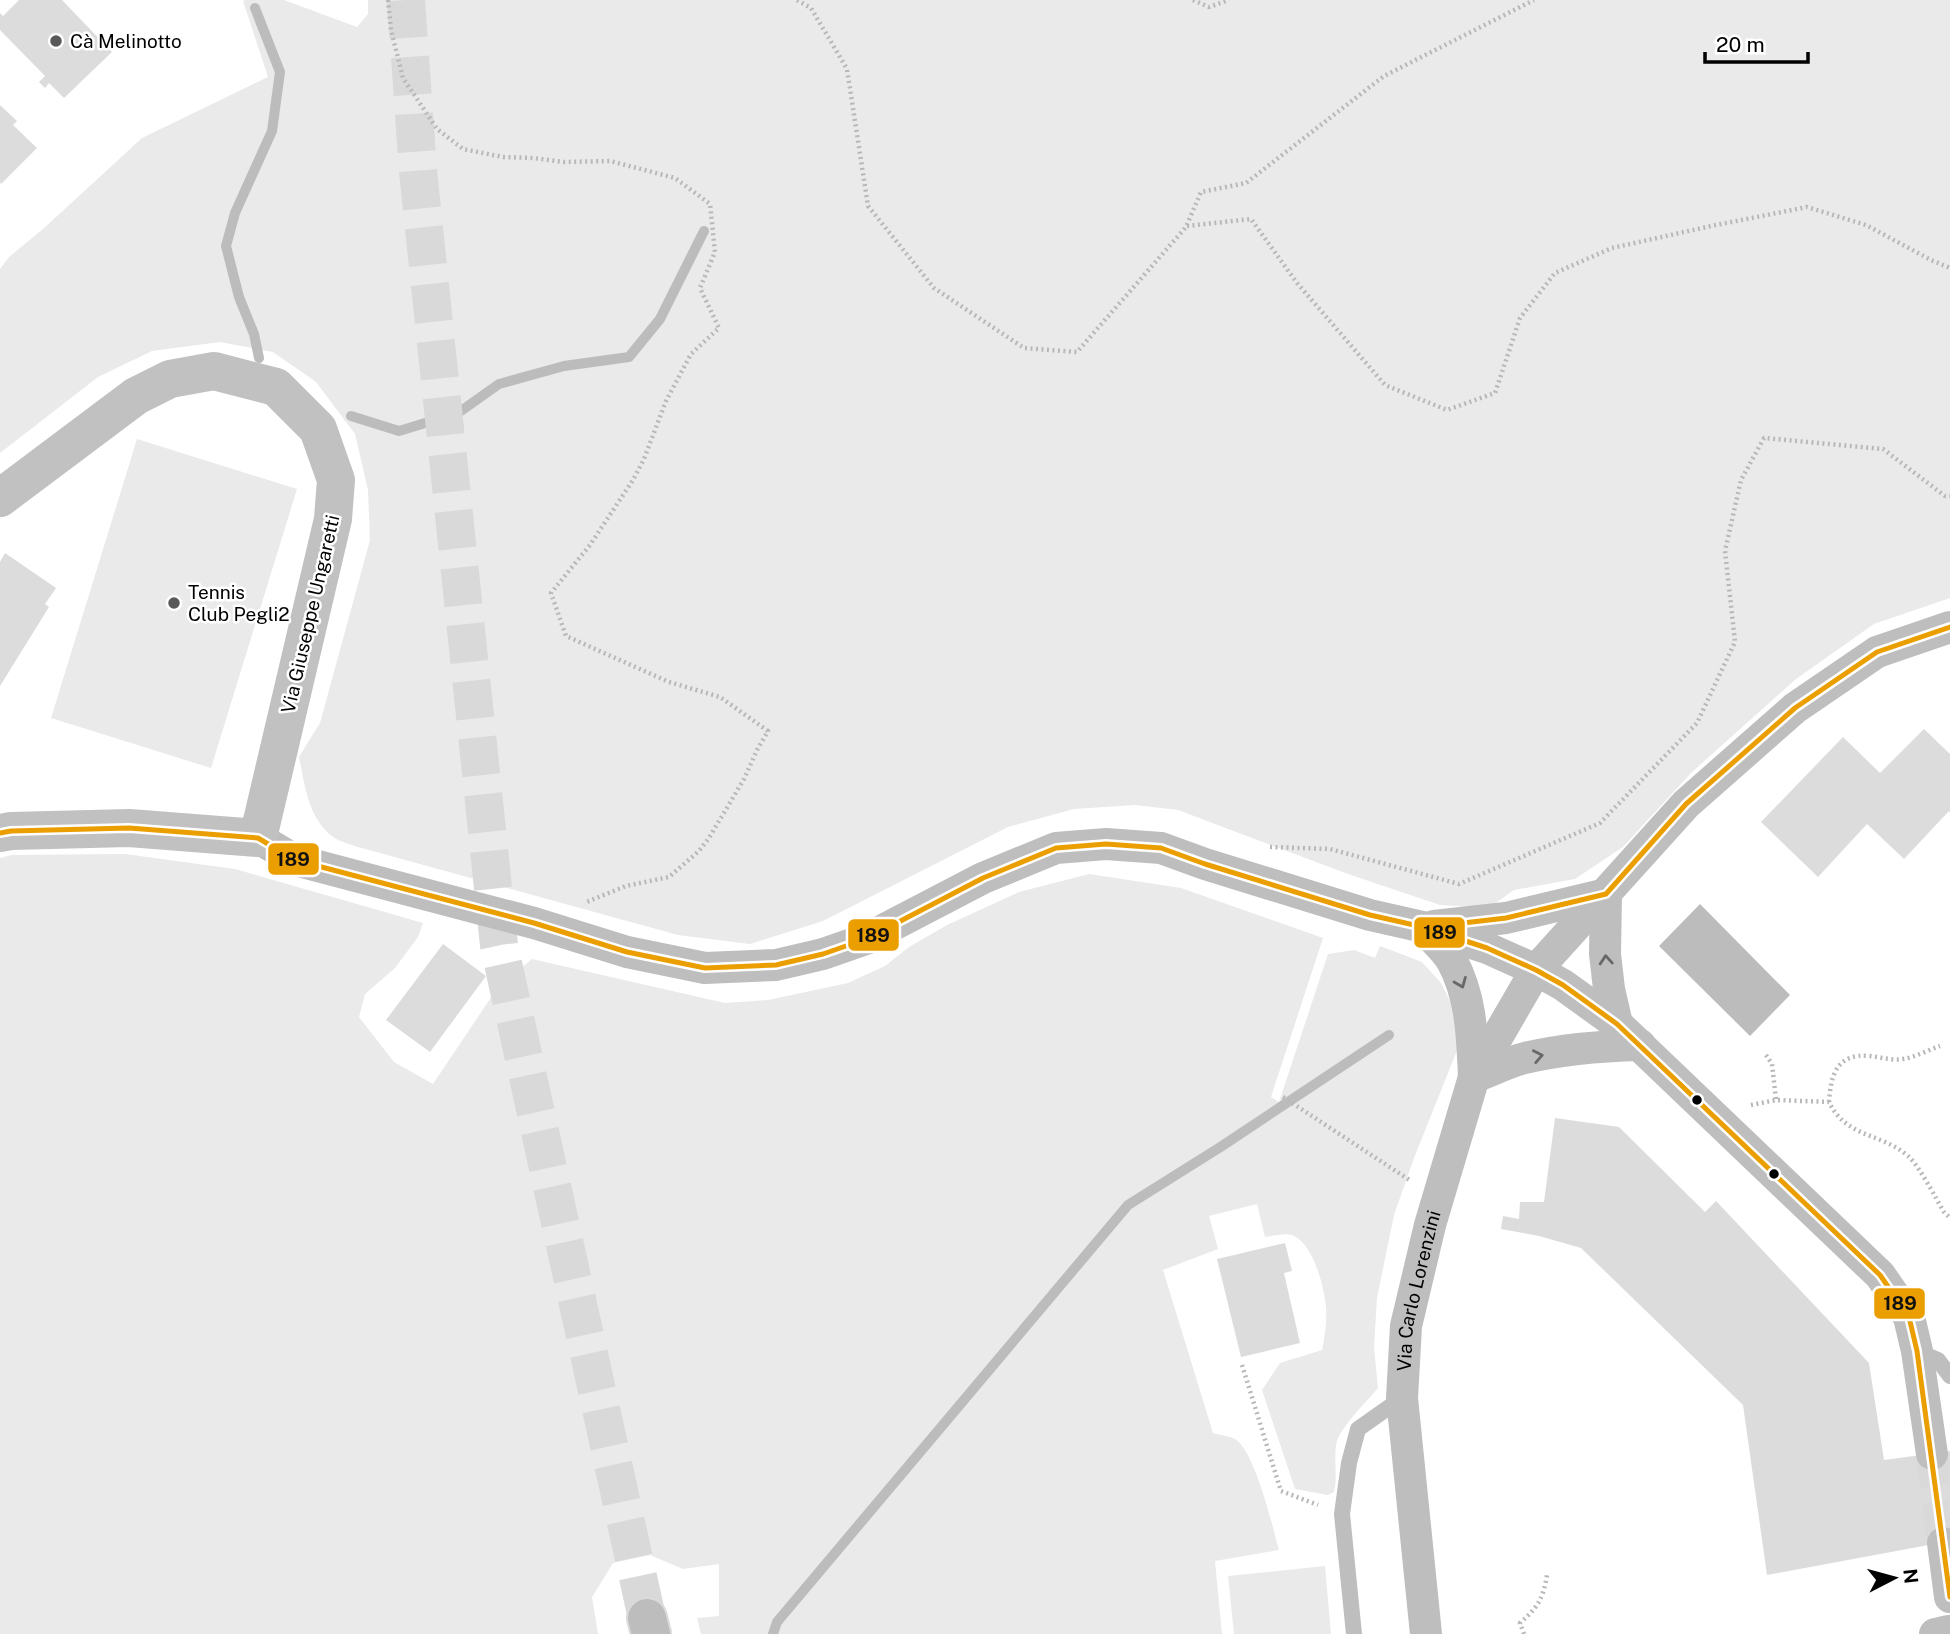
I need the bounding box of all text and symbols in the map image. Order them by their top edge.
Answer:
scale bar [1705,21,1808,65]
place label: Cà Melinotto [70,30,182,52]
text: 20 m [1716,32,1765,57]
marker: Cà Melinotto [48,33,64,49]
street label: Via Giuseppe Ungaretti [276,513,344,715]
place label: Tennis Club Pegli2 [188,581,290,625]
marker: Tennis Club Pegli2 [166,595,182,611]
line badge: 189 [267,842,320,876]
text: 189 [276,848,310,870]
line badge: 189 [1413,916,1466,949]
line badge: 189 [847,918,900,952]
text: 189 [1423,921,1457,943]
text: 189 [856,924,890,946]
one-way arrow [1599,954,1614,965]
one-way arrow [1453,976,1467,988]
one-way arrow [1532,1049,1544,1064]
unlabelled marker [1690,1093,1704,1107]
unlabelled marker [1767,1167,1781,1181]
street label: Via Carlo Lorenzini [1393,1208,1445,1372]
line badge: 189 [1873,1287,1926,1320]
text: 189 [1883,1292,1917,1314]
north arrow [1859,1543,1929,1613]
text: N [1899,1568,1923,1585]

